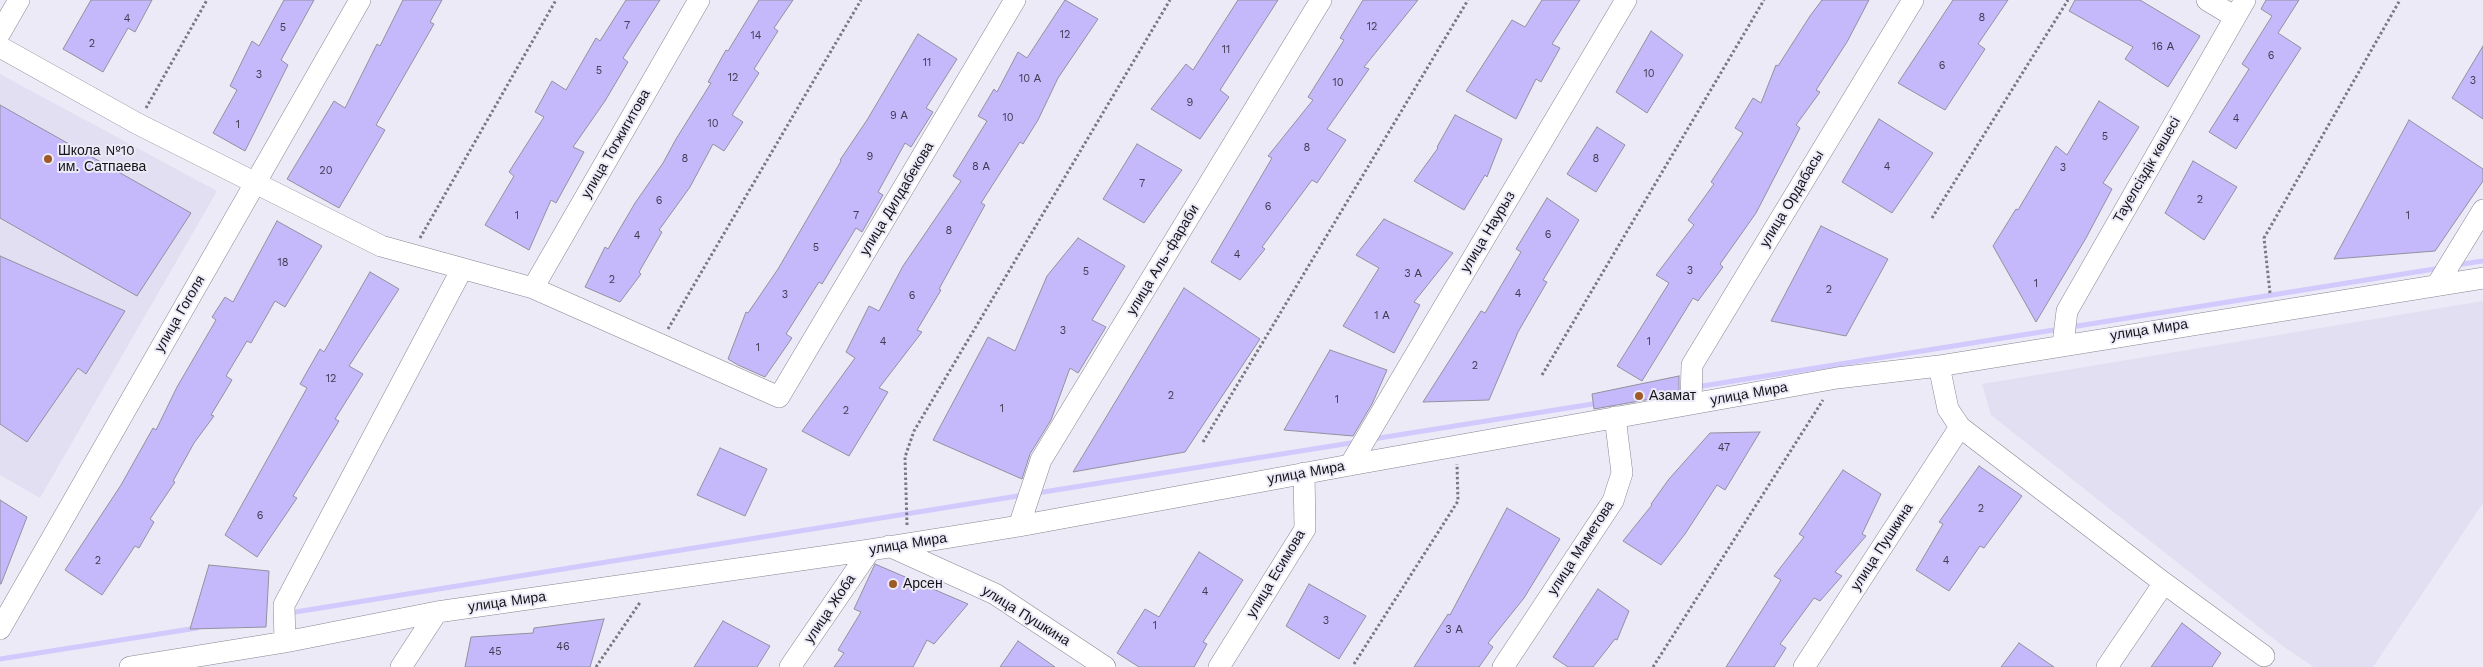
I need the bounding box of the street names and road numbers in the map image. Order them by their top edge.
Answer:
street label: улица Тогжигитова [578,87,654,201]
street label: Тауелсіздік көшесі [2110,114,2184,226]
street label: улица Дилдабекова [856,139,938,259]
street label: улица Ордабасы [1756,147,1828,251]
street label: улица Наурыз [1457,188,1519,276]
street label: улица Аль-фараби [1123,202,1203,318]
street label: улица Гоголя [151,273,209,355]
street label: улица Мира [2109,316,2189,344]
street label: улица Мира [1709,379,1789,409]
street label: улица Мира [1266,458,1346,488]
street label: улица Маметова [1544,498,1618,598]
street label: улица Пушкина [1847,500,1917,594]
street label: улица Есимова [1243,527,1309,621]
street label: улица Мира [868,530,948,558]
street label: улица Жоба [801,571,859,647]
street label: улица Пушкина [979,582,1073,650]
street label: улица Мира [467,588,547,616]

